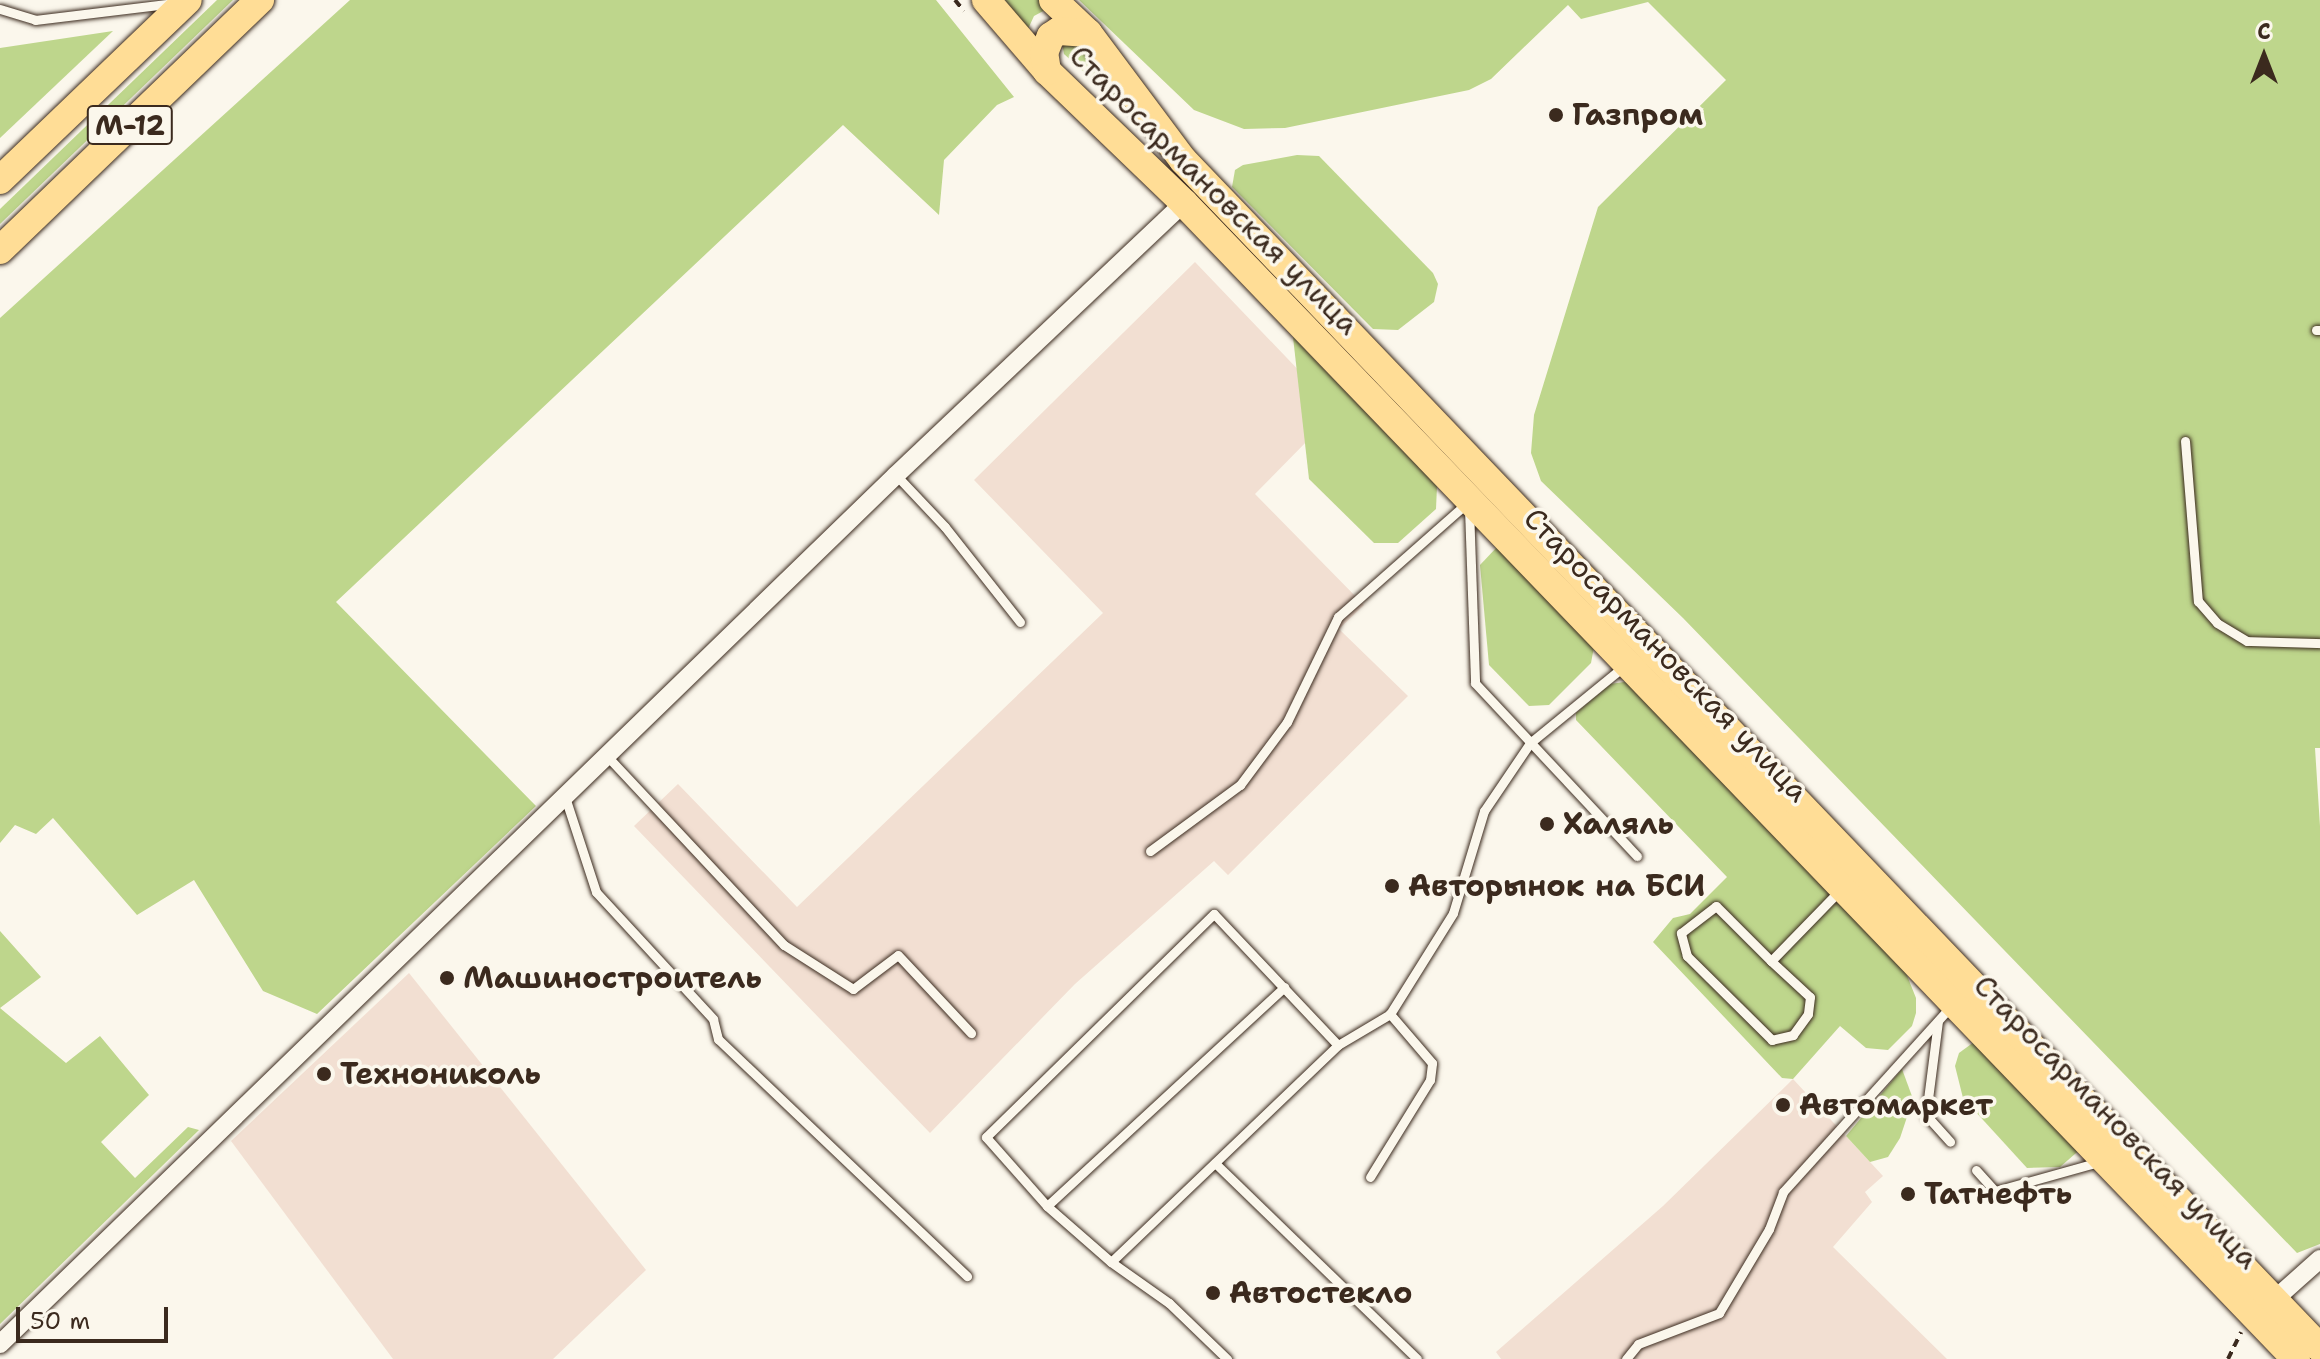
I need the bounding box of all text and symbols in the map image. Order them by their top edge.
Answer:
north arrow [2224,16,2304,96]
text: С [2257,17,2271,46]
street label: Старосармановская улица [1062,38,1366,342]
place label: Газпром [1572,97,1703,133]
road number: М-12 [86,101,174,149]
marker: Газпром [1547,106,1565,124]
street label: Старосармановская улица [1516,501,1816,809]
place label: Халяль [1563,806,1674,842]
marker: Халяль [1538,815,1556,833]
place label: Авторынок на БСИ [1408,868,1705,904]
marker: Авторынок на БСИ [1383,877,1401,895]
place label: Машиностроитель [463,960,762,996]
street label: Старосармановская улица [1966,968,2266,1276]
marker: Машиностроитель [438,969,456,987]
place label: Технониколь [340,1056,541,1092]
marker: Технониколь [315,1065,333,1083]
place label: Автомаркет [1799,1087,1993,1123]
marker: Автомаркет [1774,1096,1792,1114]
place label: Татнефть [1924,1176,2072,1212]
marker: Татнефть [1899,1185,1917,1203]
place label: Автостекло [1229,1275,1412,1311]
marker: Автостекло [1204,1284,1222,1302]
scale bar [20,1291,172,1341]
text: 50 m [30,1305,90,1337]

